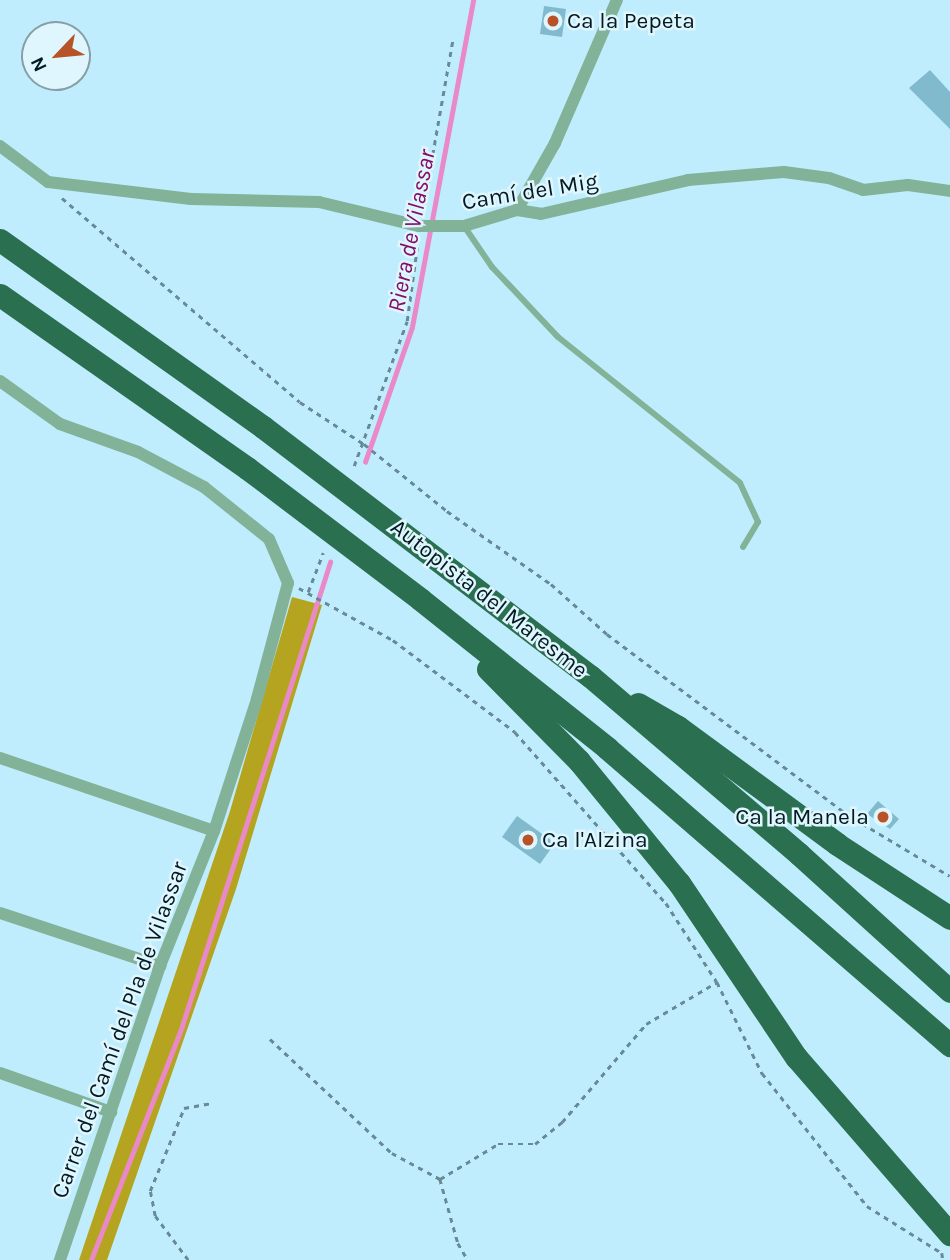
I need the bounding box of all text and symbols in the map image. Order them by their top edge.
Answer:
place label: Ca la Pepeta [567,7,695,35]
marker: Ca la Pepeta [545,13,561,29]
north arrow [21,21,91,91]
text: N [26,53,52,75]
water label: Riera de Vilassar [382,147,442,315]
street label: Camí del Mig [460,168,600,216]
street label: Autopista del Maresme [385,513,593,685]
place label: Ca la Manela [735,803,869,831]
marker: Ca la Manela [875,809,891,825]
place label: Ca l'Alzina [542,826,648,854]
marker: Ca l'Alzina [520,832,536,848]
street label: Carrer del Camí del Pla de Vilassar [46,858,194,1202]

